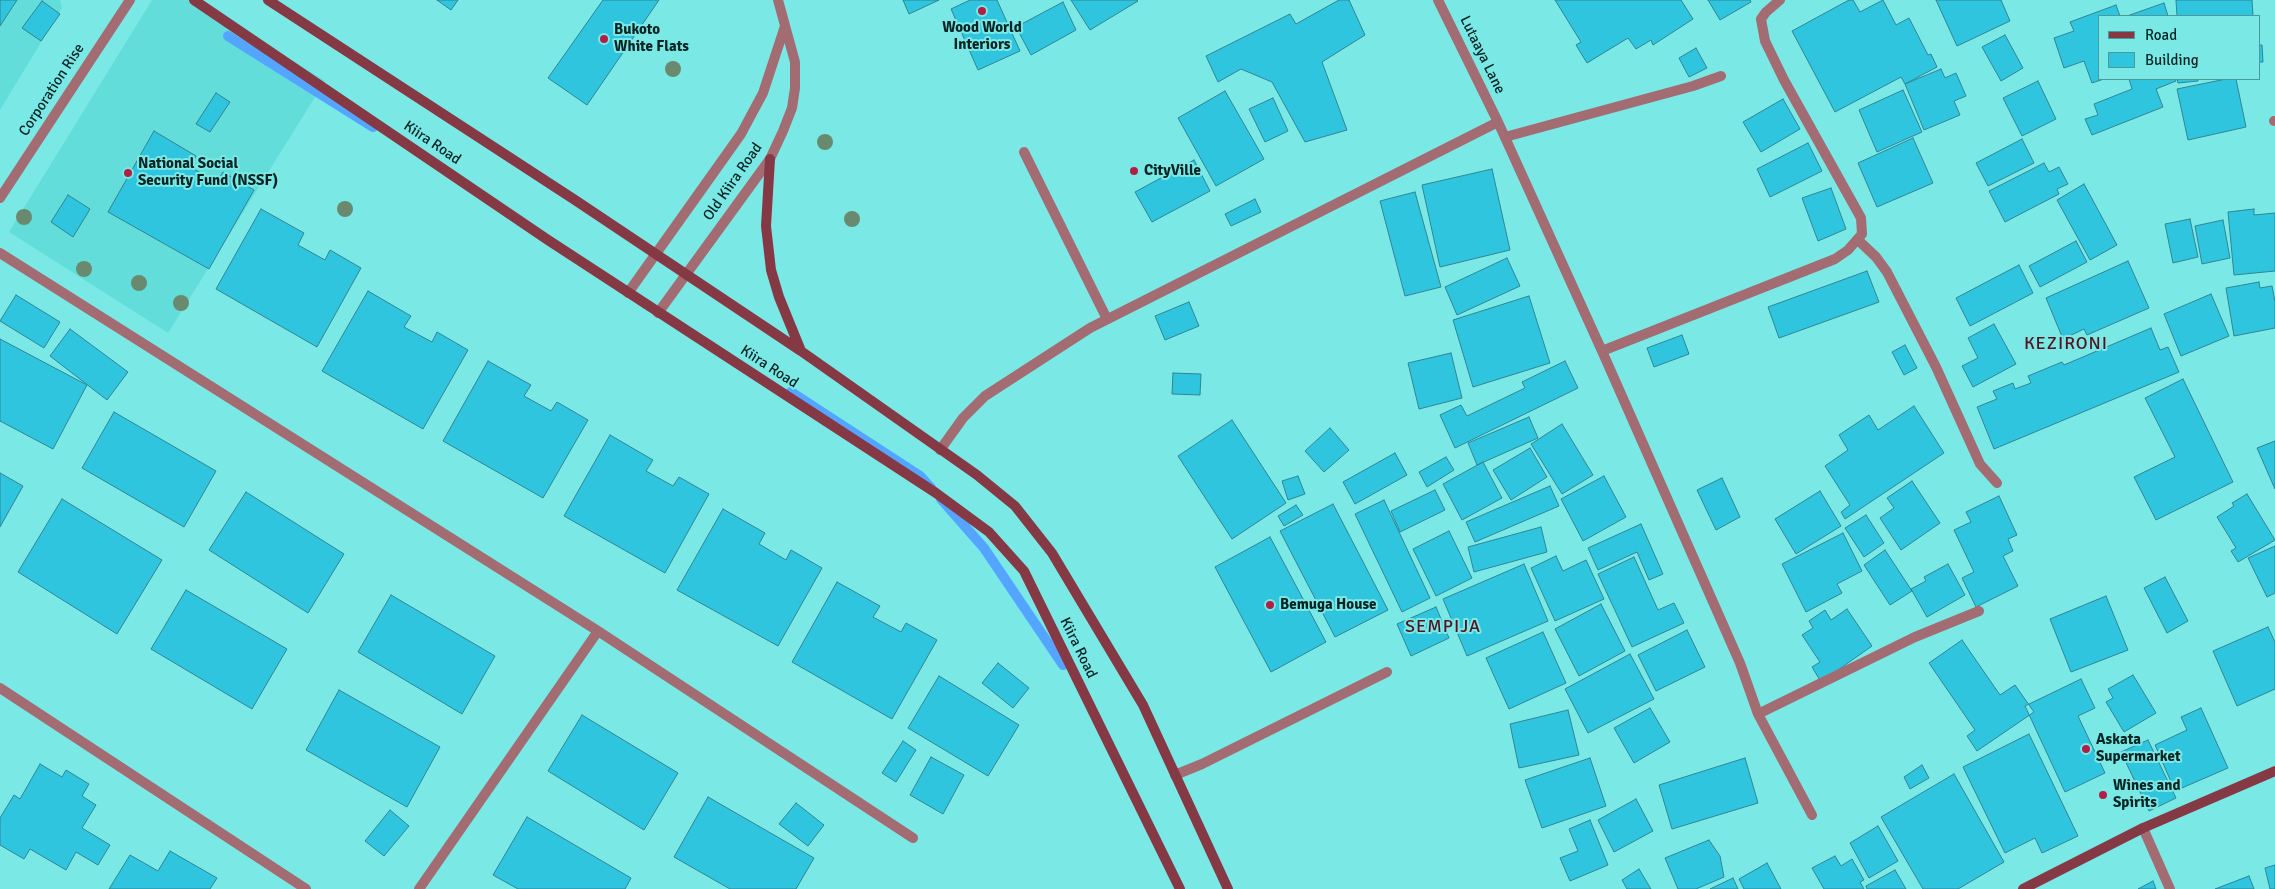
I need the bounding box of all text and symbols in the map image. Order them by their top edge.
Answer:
marker: Wood World Interiors [976,5,988,17]
street label: Lutaaya Lane [1455,13,1509,97]
legend [2098,15,2260,80]
place label: Wood World Interiors [942,19,1022,54]
place label: Bukoto White Flats [614,21,689,56]
text: Road [2145,26,2177,44]
marker: Bukoto White Flats [598,33,610,45]
street label: Corporation Rise [15,40,89,140]
text: Building [2145,51,2199,69]
street label: Kiira Road [400,117,464,169]
street label: Old Kiira Road [700,140,766,224]
place label: National Social Security Fund (NSSF) [138,155,278,190]
place label: CityVille [1144,162,1201,180]
marker: CityVille [1128,165,1140,177]
marker: National Social Security Fund (NSSF) [122,167,134,179]
district label: KEZIRONI [2023,333,2109,355]
street label: Kiira Road [737,342,801,392]
place label: Bemuga House [1280,596,1377,614]
marker: Bemuga House [1264,599,1276,611]
street label: Kiira Road [1056,615,1100,681]
district label: SEMPIJA [1404,616,1482,638]
place label: Askata Supermarket [2096,731,2181,766]
marker: Askata Supermarket [2080,743,2092,755]
place label: Wines and Spirits [2113,777,2181,812]
marker: Wines and Spirits [2097,789,2109,801]

